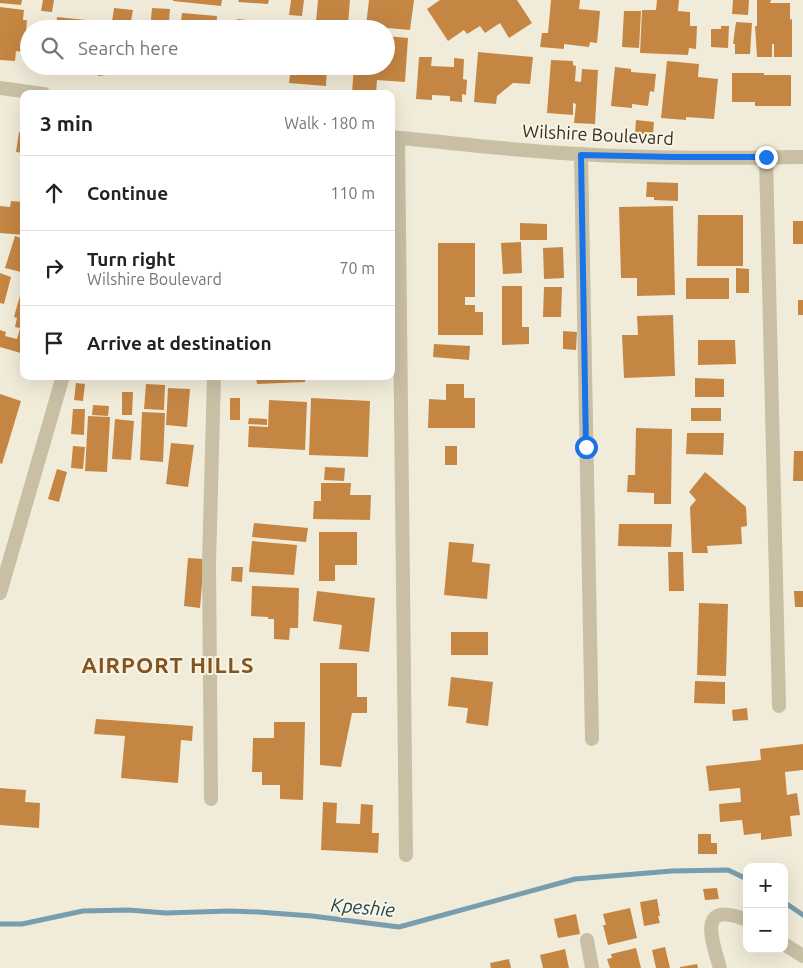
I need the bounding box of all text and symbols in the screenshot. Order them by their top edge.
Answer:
search box [20,20,395,75]
icon: search [38,34,66,62]
text: Search here [78,37,178,59]
text: 3 min [40,111,93,135]
text: Walk · 180 m [284,114,375,132]
street label: Wilshire Boulevard [522,120,674,148]
route end [755,146,778,169]
icon: ahead [40,179,68,207]
text: Continue [87,182,168,204]
text: 110 m [330,184,375,202]
text: Turn right [87,248,175,270]
icon: right [40,254,68,282]
text: 70 m [339,259,375,277]
text: Wilshire Boulevard [87,270,222,288]
icon: arrive [40,329,68,357]
text: Arrive at destination [87,332,272,354]
route start [575,436,598,459]
district label: AIRPORT HILLS [81,652,255,677]
map controls [743,863,788,953]
button: + [743,863,788,908]
water label: Kpeshie [330,893,396,921]
button: − [743,908,788,953]

